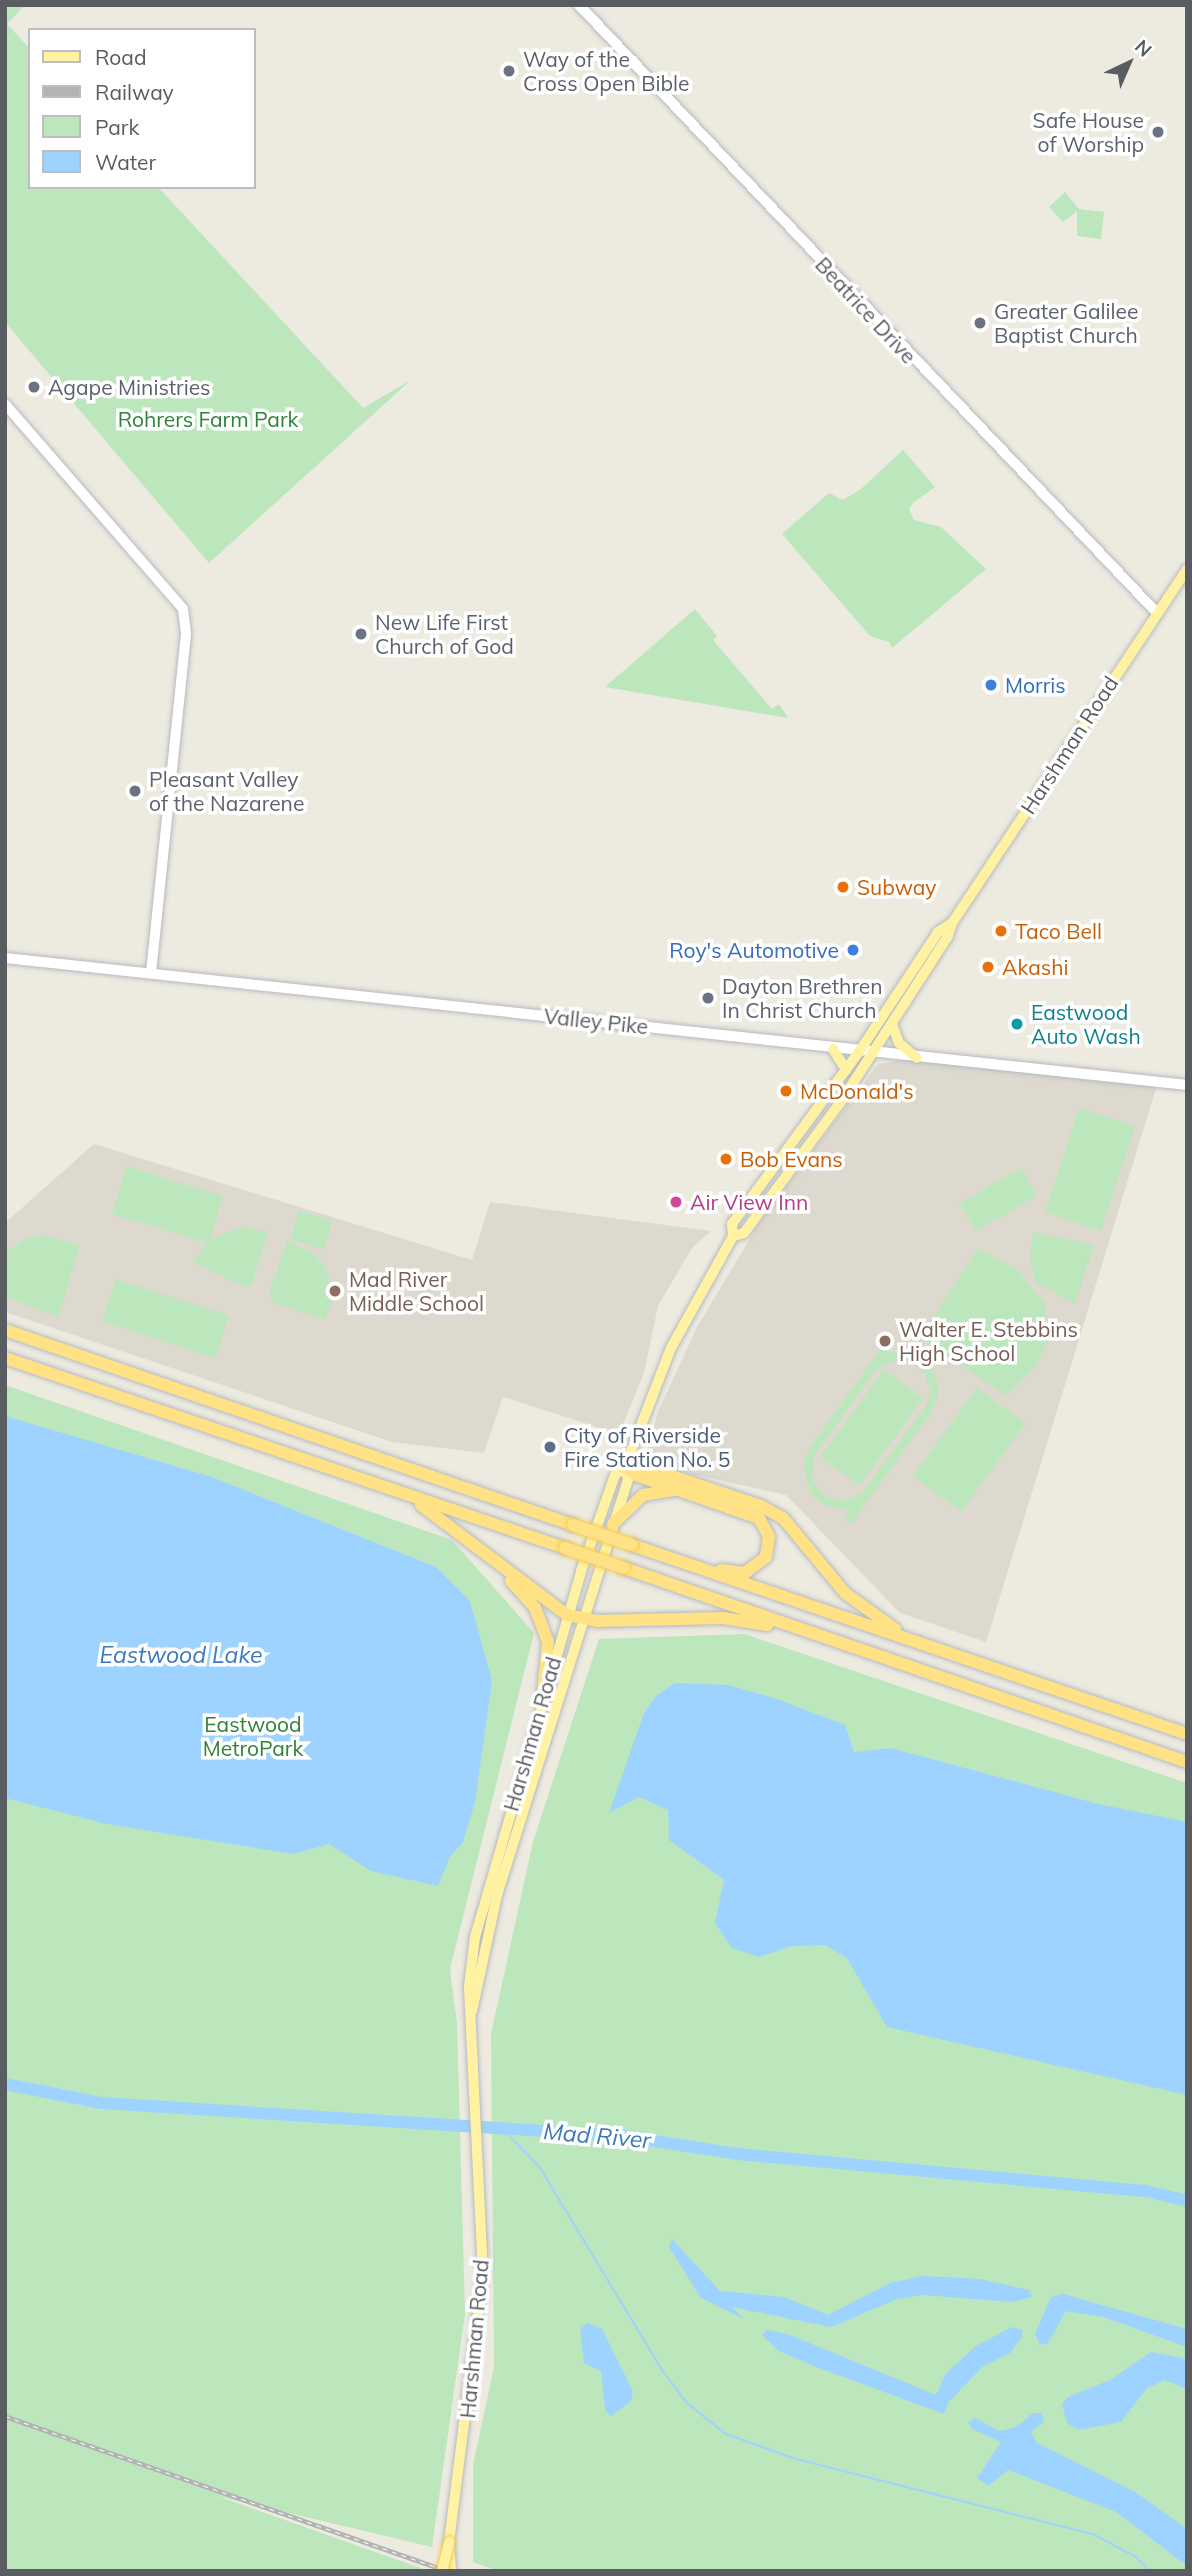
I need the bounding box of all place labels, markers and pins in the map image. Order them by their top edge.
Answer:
place label: Way of the Cross Open Bible [523,46,689,96]
marker: Way of the Cross Open Bible [501,63,517,79]
place label: Safe House of Worship [1033,107,1144,157]
marker: Safe House of Worship [1150,124,1166,140]
place label: Greater Galilee Baptist Church [994,298,1138,348]
marker: Greater Galilee Baptist Church [972,315,988,331]
place label: Agape Ministries [48,374,211,400]
marker: Agape Ministries [26,379,42,395]
place label: New Life First Church of God [375,609,514,659]
marker: New Life First Church of God [353,626,369,642]
place label: Morris [1005,672,1066,698]
marker: Morris [983,677,999,693]
place label: Pleasant Valley of the Nazarene [149,766,304,816]
marker: Pleasant Valley of the Nazarene [127,783,143,799]
place label: Subway [857,874,936,900]
marker: Subway [835,879,851,895]
place label: Taco Bell [1015,918,1102,944]
marker: Taco Bell [993,923,1009,939]
place label: Roy's Automotive [669,937,839,963]
marker: Roy's Automotive [845,942,861,958]
place label: Akashi [1002,954,1068,980]
marker: Akashi [980,959,996,975]
place label: Dayton Brethren In Christ Church [722,973,883,1023]
marker: Dayton Brethren In Christ Church [700,990,716,1006]
place label: Eastwood Auto Wash [1031,999,1141,1049]
marker: Eastwood Auto Wash [1009,1016,1025,1032]
place label: McDonald's [800,1078,914,1104]
marker: McDonald's [778,1083,794,1099]
place label: Bob Evans [740,1146,843,1172]
marker: Bob Evans [718,1151,734,1167]
place label: Air View Inn [690,1189,808,1215]
marker: Air View Inn [668,1194,684,1210]
place label: Mad River Middle School [349,1266,484,1316]
marker: Mad River Middle School [327,1283,343,1299]
place label: Walter E. Stebbins High School [899,1316,1078,1366]
marker: Walter E. Stebbins High School [877,1333,893,1349]
place label: City of Riverside Fire Station No. 5 [564,1422,730,1472]
marker: City of Riverside Fire Station No. 5 [542,1439,558,1455]

